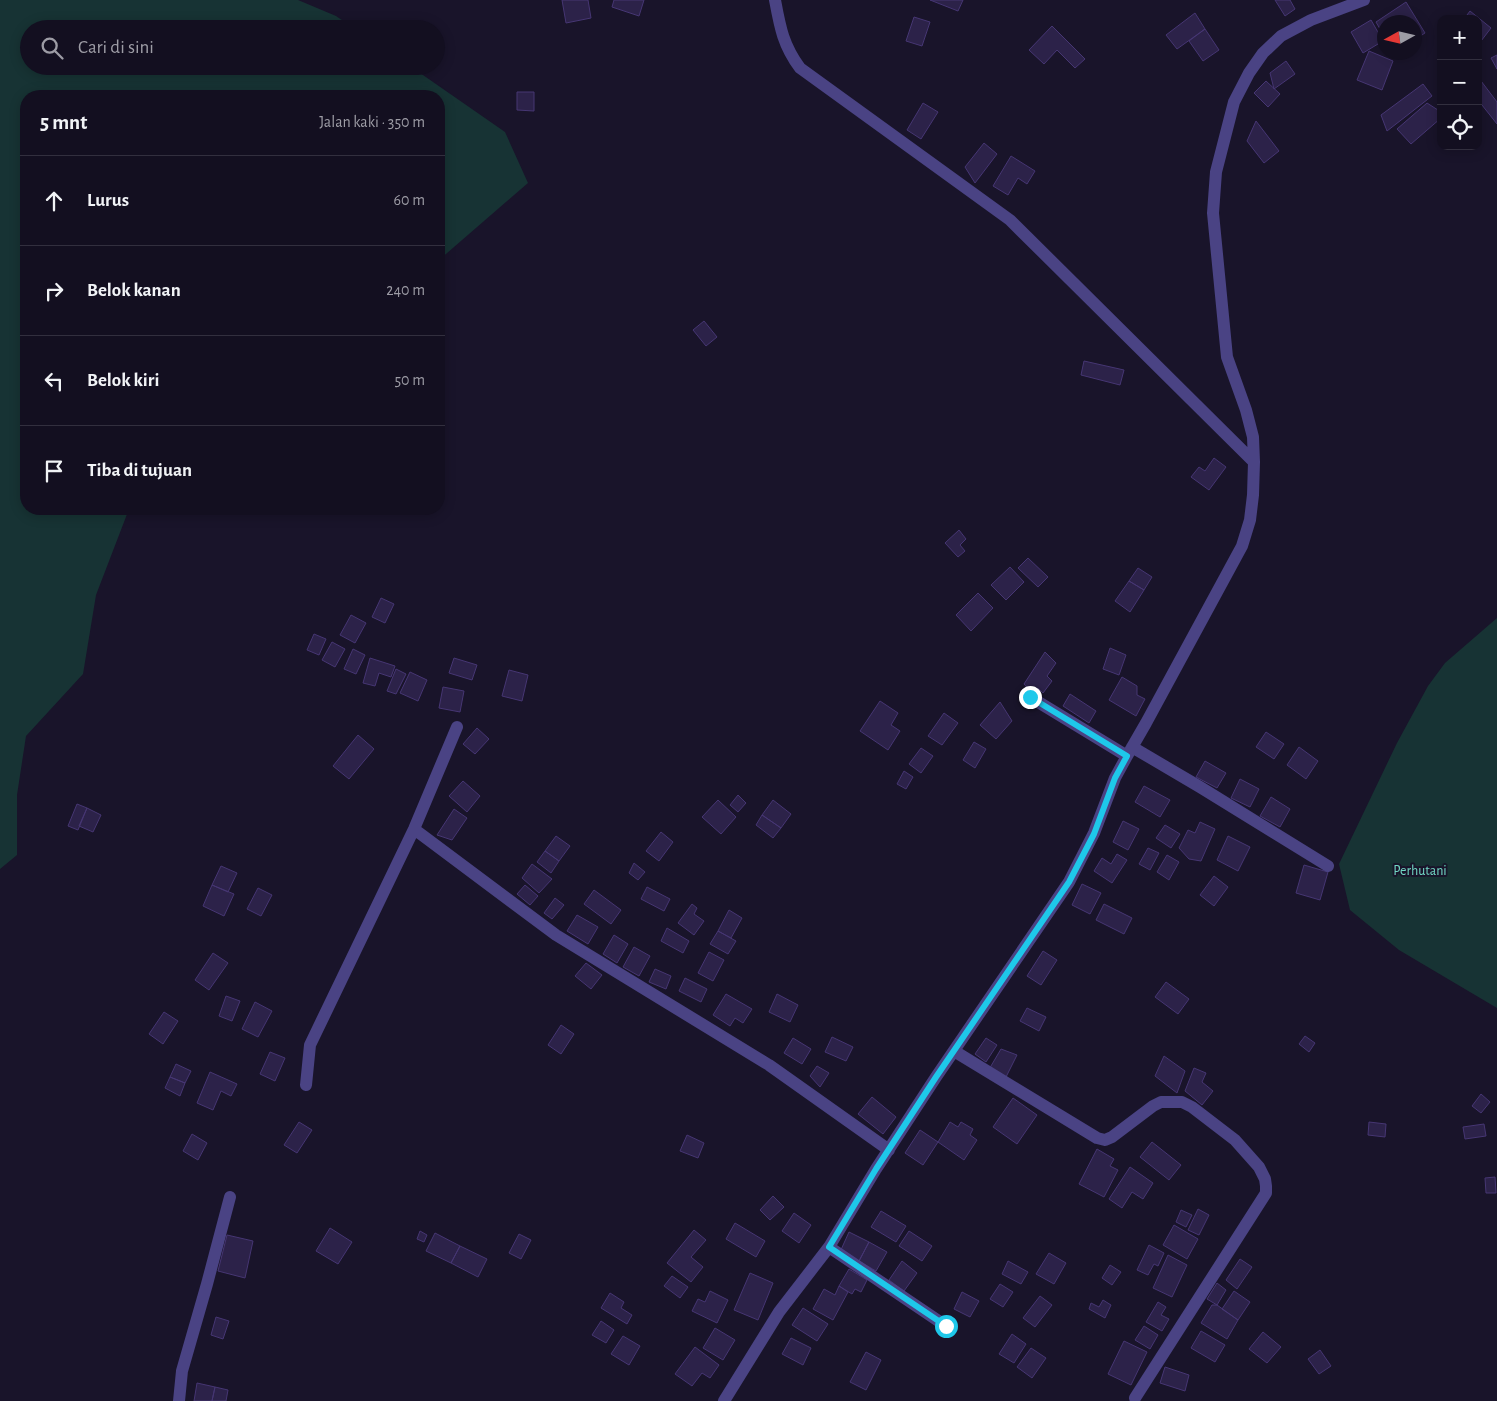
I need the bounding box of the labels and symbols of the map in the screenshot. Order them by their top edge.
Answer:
north arrow [1377,15,1422,60]
route end [1019,686,1042,709]
park label: Perhutani [1393,864,1447,878]
route start [935,1315,958,1338]

